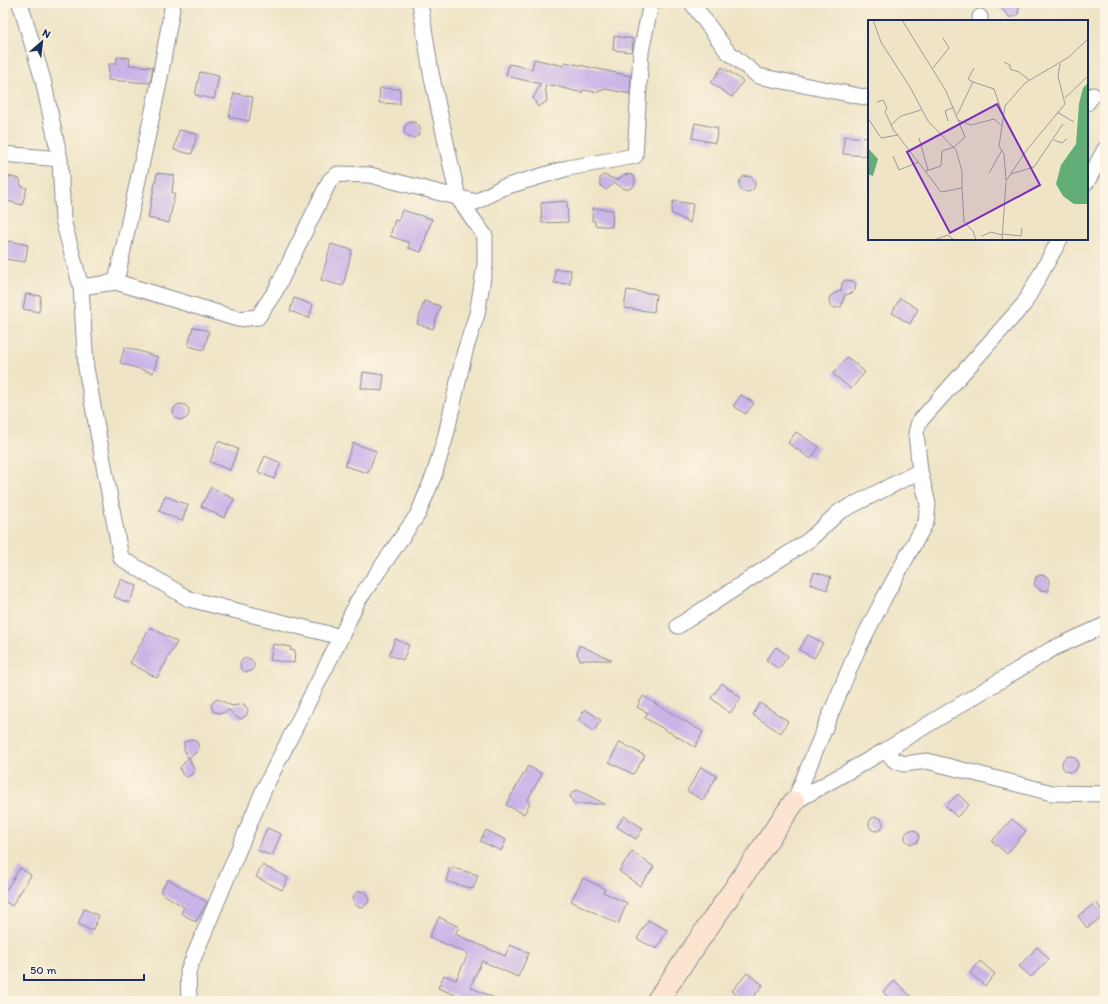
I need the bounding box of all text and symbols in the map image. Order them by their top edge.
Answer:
inset map [868,20,1088,240]
north arrow [22,22,62,62]
text: N [40,26,53,41]
scale bar [24,956,144,982]
text: 50 m [30,963,56,977]

